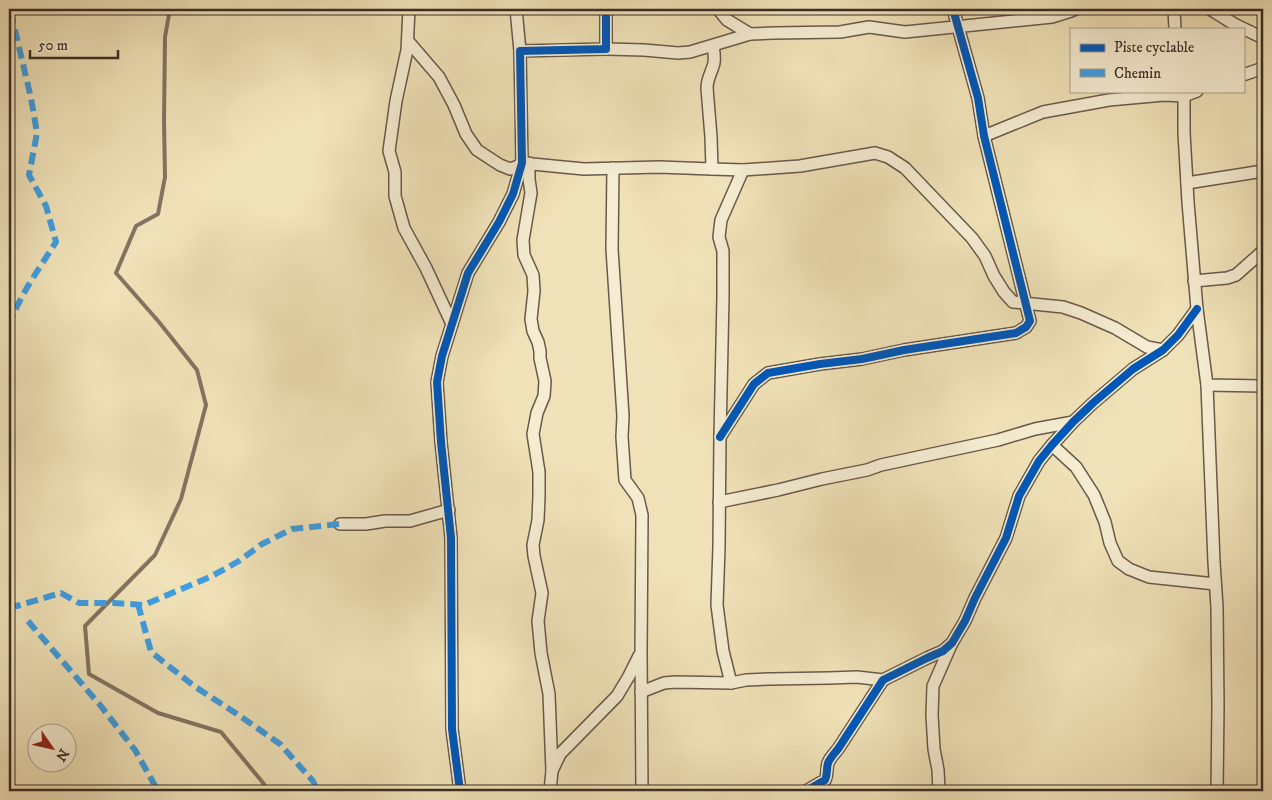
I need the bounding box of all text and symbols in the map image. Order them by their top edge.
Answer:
scale bar [30,28,118,60]
legend [1070,28,1244,92]
text: 50 m [38,36,68,55]
text: Piste cyclable [1114,38,1194,57]
text: Chemin [1114,64,1161,83]
north arrow [28,722,78,772]
text: N [51,745,73,765]

